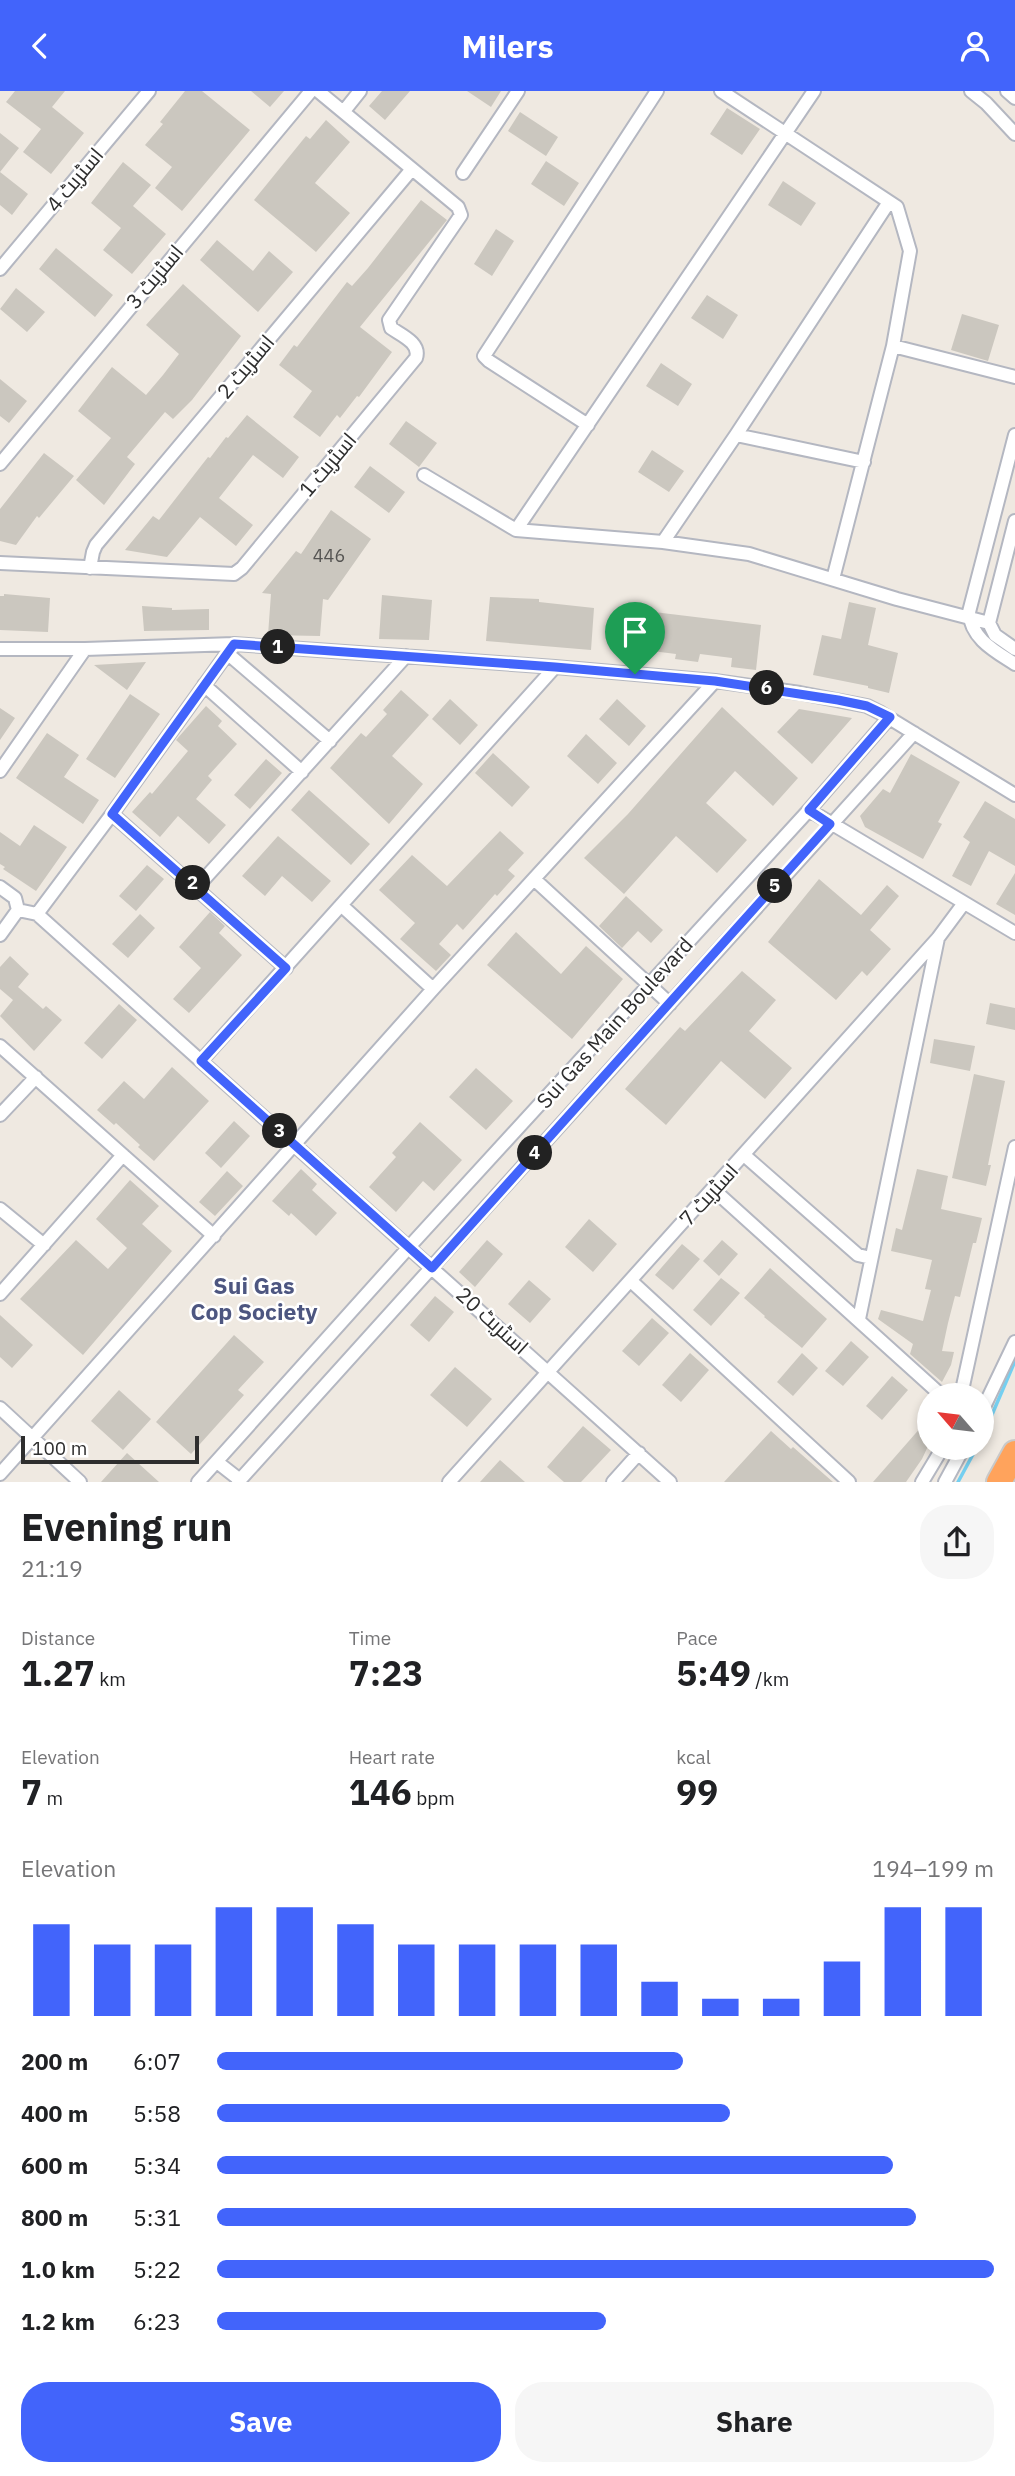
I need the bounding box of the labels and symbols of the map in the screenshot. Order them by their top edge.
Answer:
street label: اسٹریٹ 4 [39,141,109,217]
street label: اسٹریٹ 3 [119,238,189,314]
street label: اسٹریٹ 2 [210,328,280,404]
street label: اسٹریٹ 1 [292,426,362,502]
house number: 446 [313,544,345,567]
pin [605,602,665,674]
pin: 1 [260,629,296,665]
pin: 6 [750,671,784,705]
pin: 2 [176,865,210,901]
pin: 5 [758,869,792,903]
street label: Sui Gas Main Boulevard [530,931,699,1114]
pin: 3 [262,1114,298,1149]
pin: 4 [518,1135,552,1171]
street label: اسٹریٹ 7 [672,1157,744,1232]
district label: Sui Gas Cop Society [190,1270,318,1326]
street label: اسٹریٹ 20 [450,1280,535,1360]
north arrow [917,1383,994,1459]
scale bar [21,1433,200,1465]

